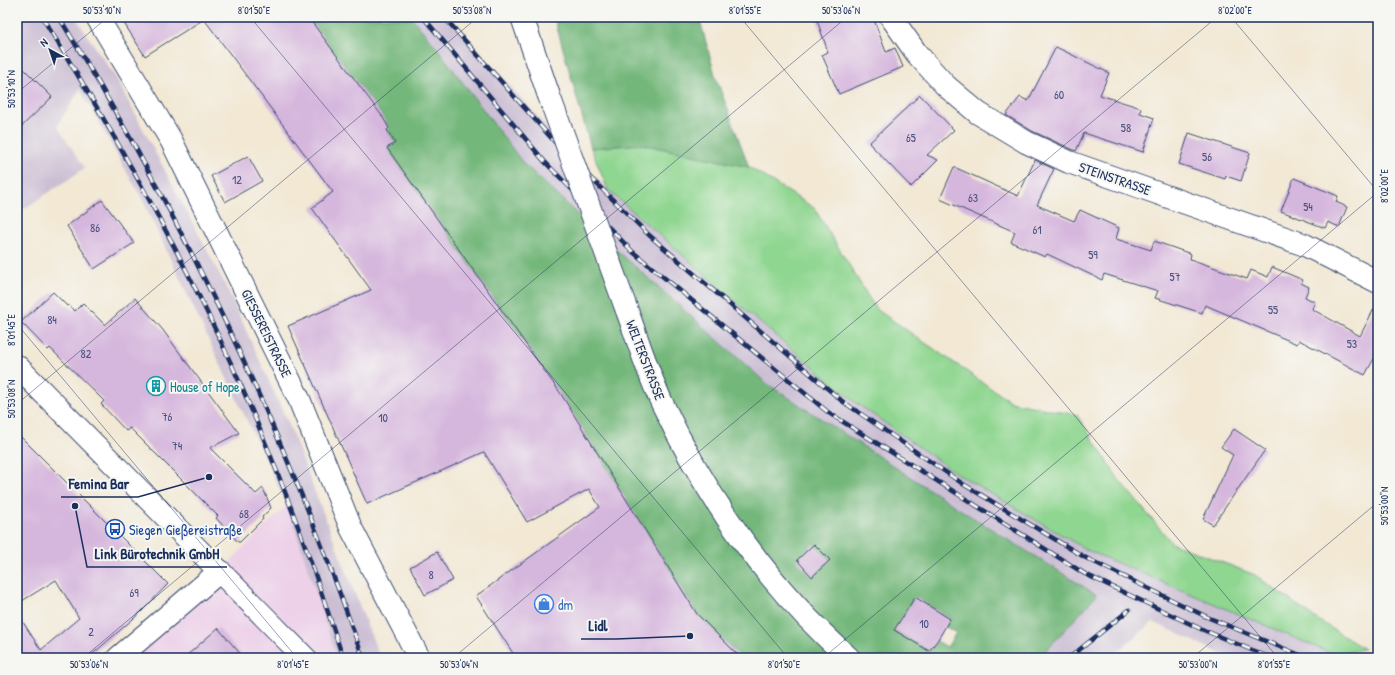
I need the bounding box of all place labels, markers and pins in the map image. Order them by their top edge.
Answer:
building icon: House of Hope [145,375,167,397]
place label: House of Hope [170,377,240,397]
callout: Femina Bar [61,470,138,497]
bus stop icon: Siegen Gießereistraße [104,518,126,540]
place label: Siegen Gießereistraße [129,520,242,540]
callout: Link Bürotechnik GmbH [87,540,227,567]
shop icon: dm [533,593,555,615]
place label: dm [558,595,573,614]
callout: Lidl [581,612,616,639]

